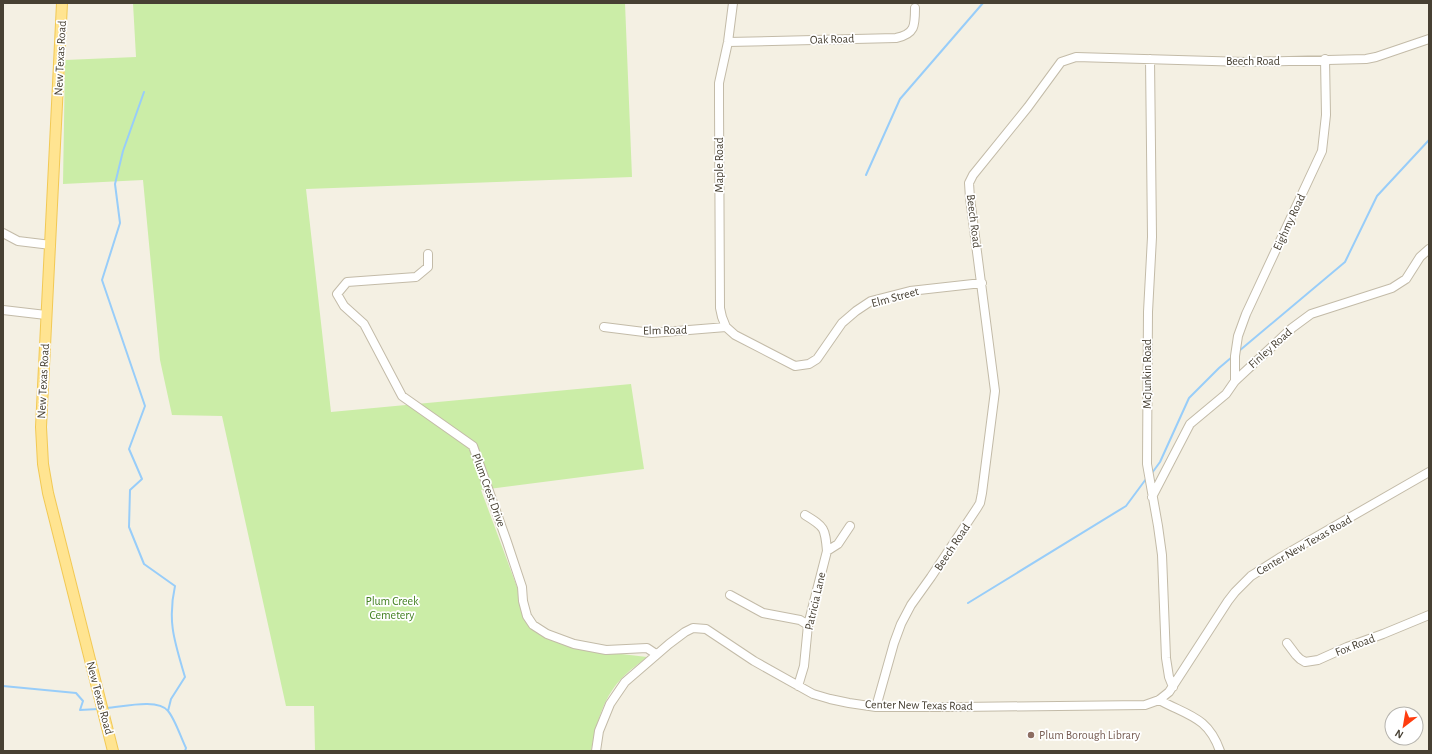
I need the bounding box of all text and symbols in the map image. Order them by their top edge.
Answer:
street label: New Texas Road [52,20,68,96]
street label: Oak Road [810,32,854,46]
street label: Beech Road [1226,55,1280,67]
street label: Maple Road [713,137,725,193]
street label: Eighmy Road [1271,192,1308,253]
street label: Beech Road [965,193,983,249]
street label: Elm Street [870,285,920,309]
street label: Elm Road [643,324,687,336]
street label: Finley Road [1246,326,1295,371]
street label: McJunkin Road [1141,339,1153,409]
street label: New Texas Road [35,343,51,419]
street label: Plum Crest Drive [470,452,508,528]
street label: Center New Texas Road [1254,513,1354,577]
street label: Beech Road [932,521,972,573]
street label: Patricia Lane [802,571,828,631]
park label: Plum Creek Cemetery [365,595,419,622]
street label: Fox Road [1333,632,1377,658]
street label: New Texas Road [84,660,116,736]
street label: Center New Texas Road [865,698,973,712]
north arrow [1384,706,1424,746]
text: N [1393,727,1405,741]
place label: Plum Borough Library [1039,729,1140,742]
marker: Plum Borough Library [1026,730,1036,740]

